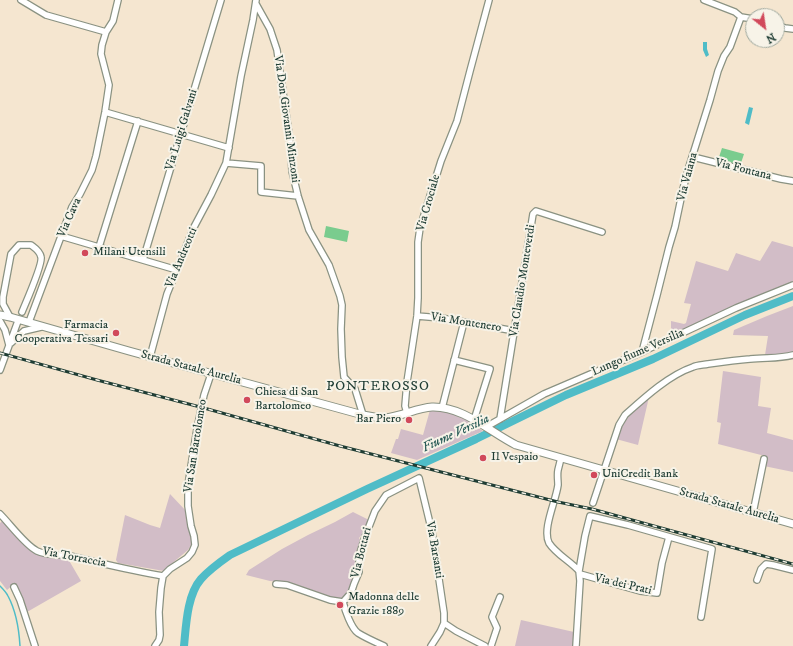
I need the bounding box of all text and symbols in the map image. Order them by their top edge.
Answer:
north arrow [745,8,785,48]
text: N [763,29,778,46]
street label: Via Don Giovanni Minzoni [270,54,302,184]
street label: Via Luigi Galvani [163,88,201,172]
street label: Via Vaiana [675,151,701,203]
street label: Via Fontana [713,156,773,184]
street label: Via Crociale [414,173,444,233]
street label: Via Cava [55,196,85,240]
street label: Via Claudio Monteverdi [507,224,539,338]
street label: Via Andreotti [163,226,201,290]
place label: Milani Utensili [93,246,166,260]
marker: Milani Utensili [80,248,90,258]
street label: Via Montenero [430,310,502,336]
place label: Farmacia Cooperativa Tessari [14,319,108,347]
street label: Lungo fiume Versilia [590,326,686,380]
marker: Farmacia Cooperativa Tessari [111,328,121,338]
street label: Strada Statale Aurelia [139,348,243,388]
district label: PONTEROSSO [326,379,430,395]
place label: Chiesa di San Bartolomeo [255,386,318,414]
marker: Chiesa di San Bartolomeo [242,395,252,405]
street label: Via San Bartolomeo [181,398,211,494]
water label: Fiume Versilia [420,412,492,456]
place label: Bar Piero [356,413,401,427]
marker: Bar Piero [404,415,414,425]
place label: Il Vespaio [491,451,538,465]
marker: Il Vespaio [478,453,488,463]
place label: UniCredit Bank [602,468,678,482]
marker: UniCredit Bank [589,470,599,480]
street label: Strada Statale Aurelia [677,485,781,527]
street label: Via Barsanti [422,520,446,580]
street label: Via Bottari [349,526,375,580]
street label: Via Torraccia [41,545,107,571]
street label: Via dei Prati [593,571,653,599]
place label: Madonna delle Grazie 1889 [348,591,419,619]
marker: Madonna delle Grazie 1889 [335,600,345,610]

